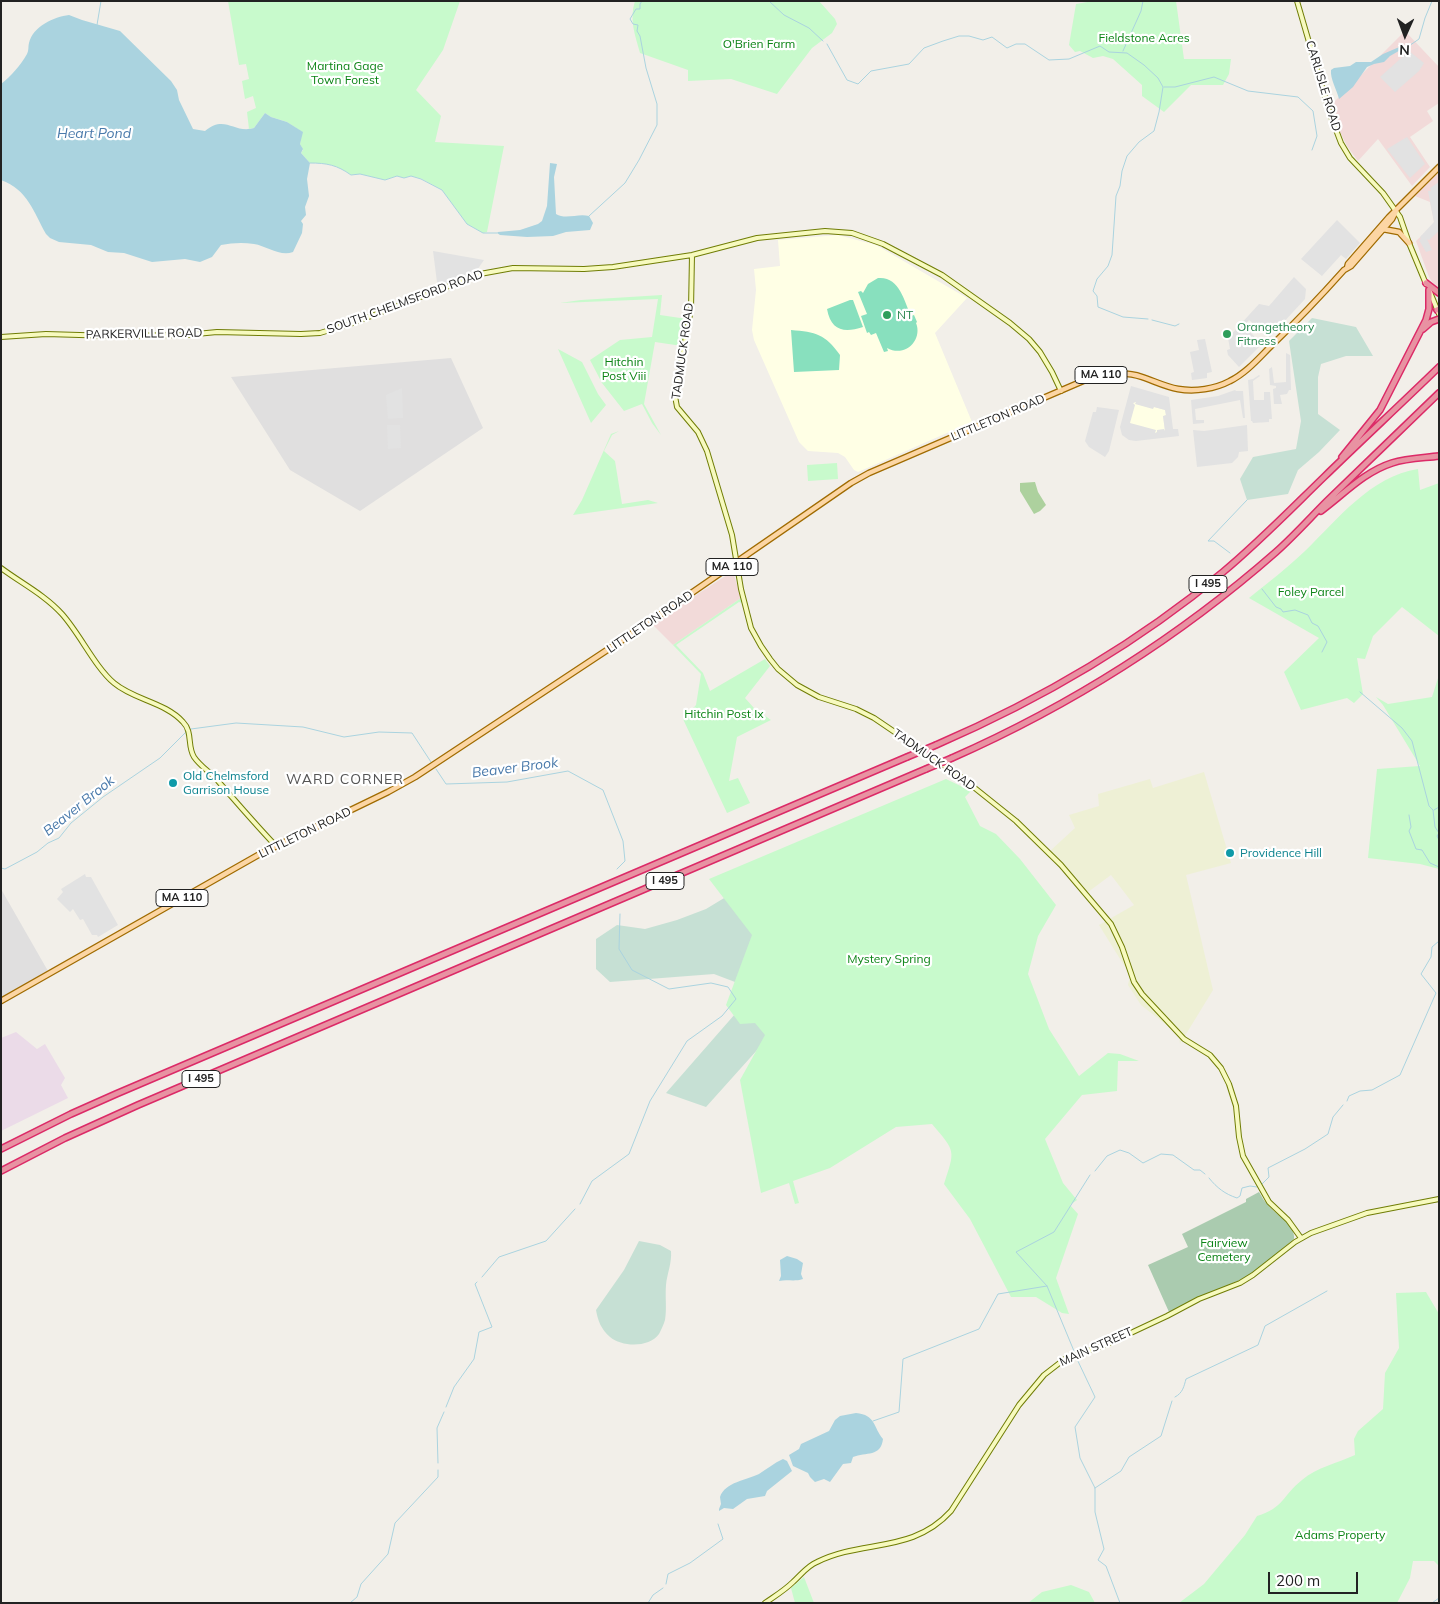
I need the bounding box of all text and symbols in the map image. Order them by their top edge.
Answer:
north arrow [1380,10,1430,60]
park label: Fieldstone Acres [1098,31,1190,45]
park label: O'Brien Farm [723,37,795,51]
street label: CARLISLE ROAD [1302,39,1344,133]
text: N [1399,41,1410,59]
park label: Martina Gage Town Forest [307,59,383,87]
water label: Heart Pond [57,126,131,142]
street label: SOUTH CHELMSFORD ROAD [325,267,485,337]
street label: TADMUCK ROAD [669,302,697,400]
place label: NT [897,308,913,322]
marker: NT [881,309,893,321]
place label: Orangetheory Fitness [1237,320,1314,348]
street label: PARKERVILLE ROAD [85,326,203,342]
marker: Orangetheory Fitness [1221,328,1233,340]
park label: Hitchin Post Viii [602,355,646,383]
road number: MA 110 [1075,366,1127,384]
street label: LITTLETON ROAD [949,392,1047,444]
road number: MA 110 [706,558,758,576]
road number: I 495 [1189,576,1227,592]
park label: Foley Parcel [1278,585,1344,599]
street label: LITTLETON ROAD [604,588,696,656]
park label: Hitchin Post Ix [684,707,764,721]
street label: TADMUCK ROAD [890,726,978,794]
water label: Beaver Brook [471,754,559,782]
place label: Old Chelmsford Garrison House [183,769,269,797]
water label: Beaver Brook [40,772,118,840]
district label: WARD CORNER [285,772,405,788]
marker: Old Chelmsford Garrison House [167,777,179,789]
street label: LITTLETON ROAD [256,804,354,862]
place label: Providence Hill [1240,846,1322,860]
marker: Providence Hill [1224,847,1236,859]
road number: I 495 [646,872,684,889]
road number: MA 110 [156,890,208,906]
park label: Mystery Spring [847,952,931,966]
road number: I 495 [182,1070,220,1088]
park label: Fairview Cemetery [1197,1236,1251,1264]
street label: MAIN STREET [1057,1324,1135,1370]
park label: Adams Property [1295,1528,1385,1542]
scale bar [1270,1562,1360,1594]
text: 200 m [1276,1571,1320,1590]

